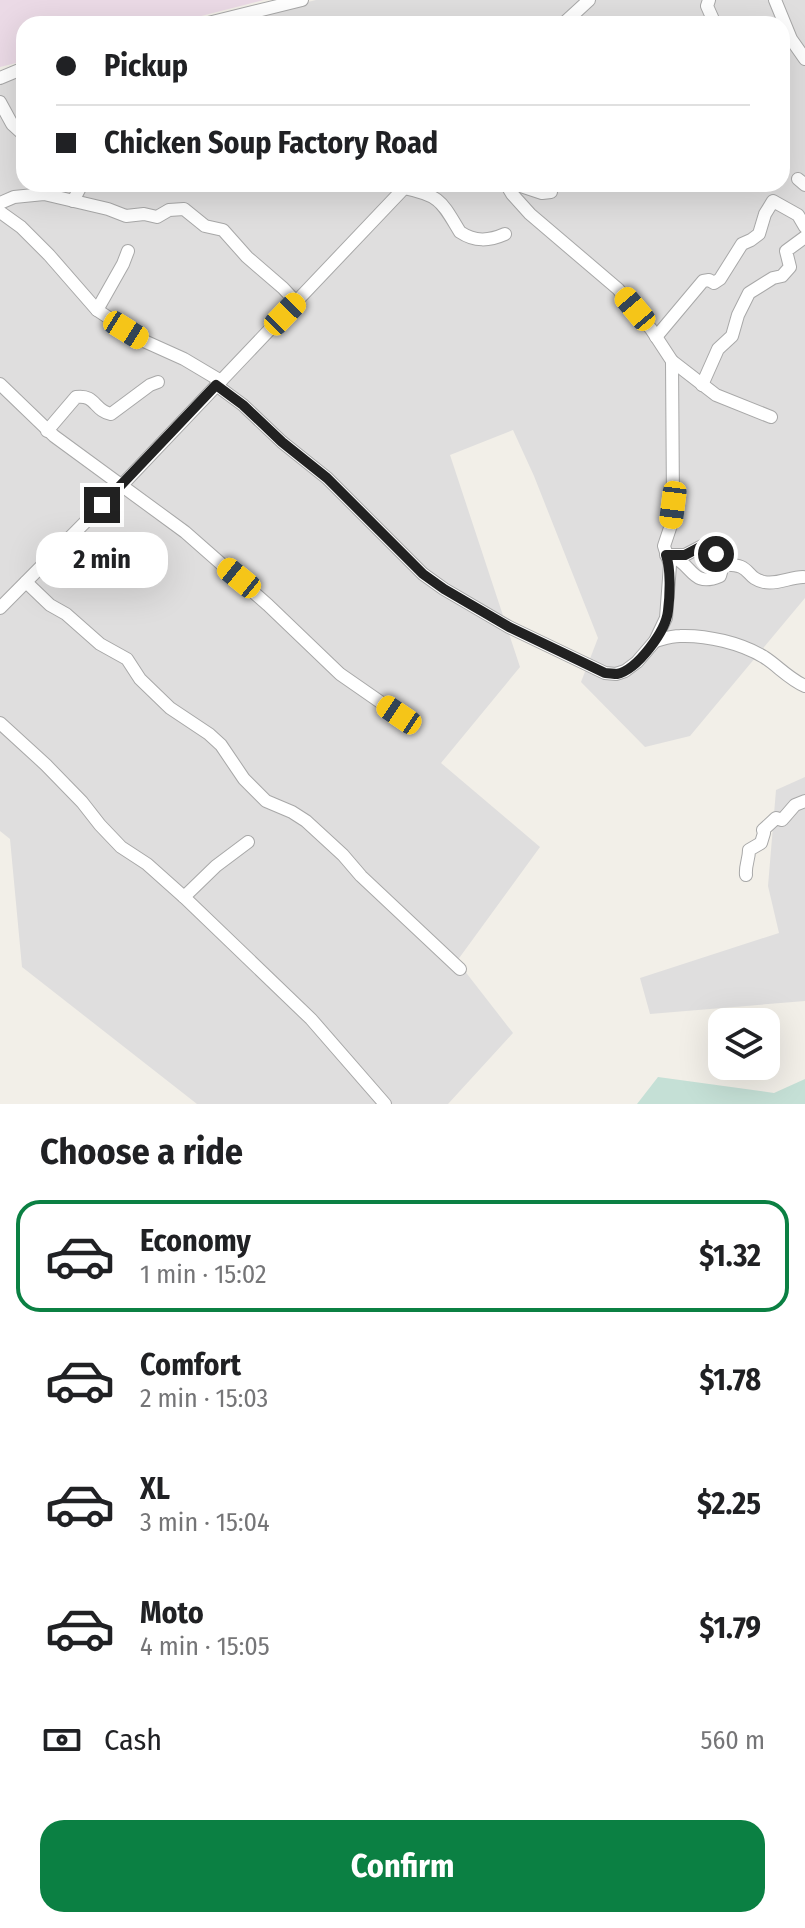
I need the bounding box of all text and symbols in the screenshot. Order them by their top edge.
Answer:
text: Pickup [104,48,188,84]
text: Chicken Soup Factory Road [104,125,438,161]
car [610,283,660,335]
car [260,288,310,340]
car [99,307,153,353]
car [658,480,688,530]
route end [84,487,120,523]
callout: 2 min [36,533,168,589]
route start [698,536,734,572]
text: 2 min [73,544,131,575]
car [213,554,265,602]
car [372,692,426,738]
map controls [708,1008,780,1080]
button: layers [708,1008,780,1080]
text: Choose a ride [40,1130,243,1174]
icon: car [44,1220,116,1292]
text: Economy [140,1223,251,1259]
text: $1.32 [699,1238,761,1274]
text: 1 min · 15:02 [140,1259,267,1290]
icon: car [44,1344,116,1416]
text: Comfort [140,1347,241,1383]
text: $1.78 [699,1362,761,1398]
text: 2 min · 15:03 [140,1383,268,1414]
icon: car [44,1468,116,1540]
text: XL [140,1471,170,1507]
text: $2.25 [697,1486,761,1522]
text: 3 min · 15:04 [140,1507,270,1538]
icon: car [44,1592,116,1664]
text: Moto [140,1595,204,1631]
text: $1.79 [700,1610,761,1646]
text: 4 min · 15:05 [140,1631,270,1662]
icon: cash [40,1718,84,1762]
text: Cash [104,1722,162,1758]
text: 560 m [701,1725,765,1756]
button: Confirm [40,1820,765,1912]

